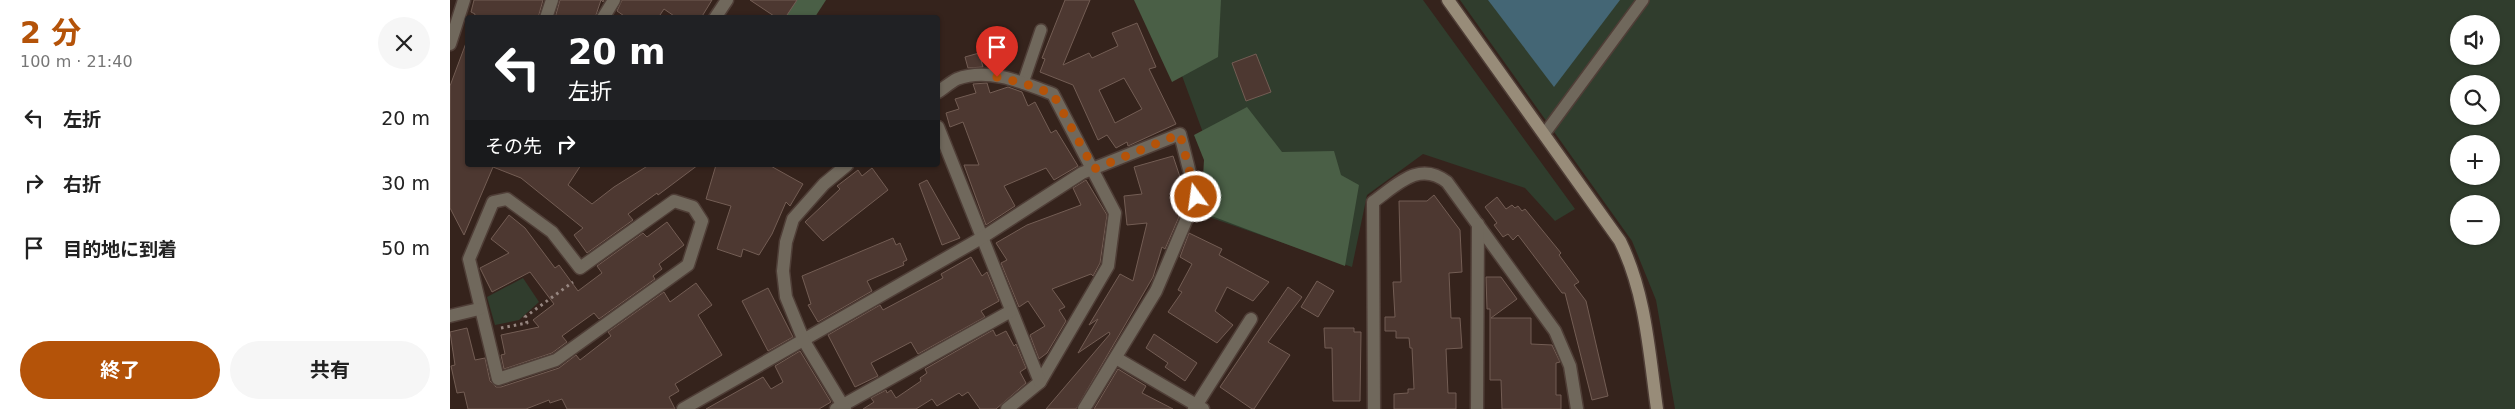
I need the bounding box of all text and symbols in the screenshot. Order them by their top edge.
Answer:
text: 2 分 [20,15,81,50]
map controls [2450,15,2500,245]
button: sound [2450,15,2500,65]
button: close [378,17,430,69]
pin [976,26,1018,77]
text: 20 m [568,32,665,72]
icon: arrive [983,33,1011,61]
icon: left [485,35,550,100]
text: 100 m · 21:40 [20,52,133,71]
button: search [2450,75,2500,125]
text: 左折 [568,79,612,104]
icon: left [20,104,48,132]
text: 20 m [381,107,430,129]
text: 左折 [63,108,101,130]
icon: right [552,130,580,158]
text: その先 [485,135,542,157]
button: + [2450,135,2500,185]
icon: right [20,169,48,197]
position arrow [1169,170,1221,222]
text: 30 m [381,172,430,194]
text: 右折 [63,173,101,195]
button: − [2450,195,2500,245]
icon: arrive [20,234,48,262]
text: 50 m [381,237,430,259]
text: 目的地に到着 [63,238,177,260]
button: 終了 [20,341,220,399]
button: 共有 [230,341,430,399]

